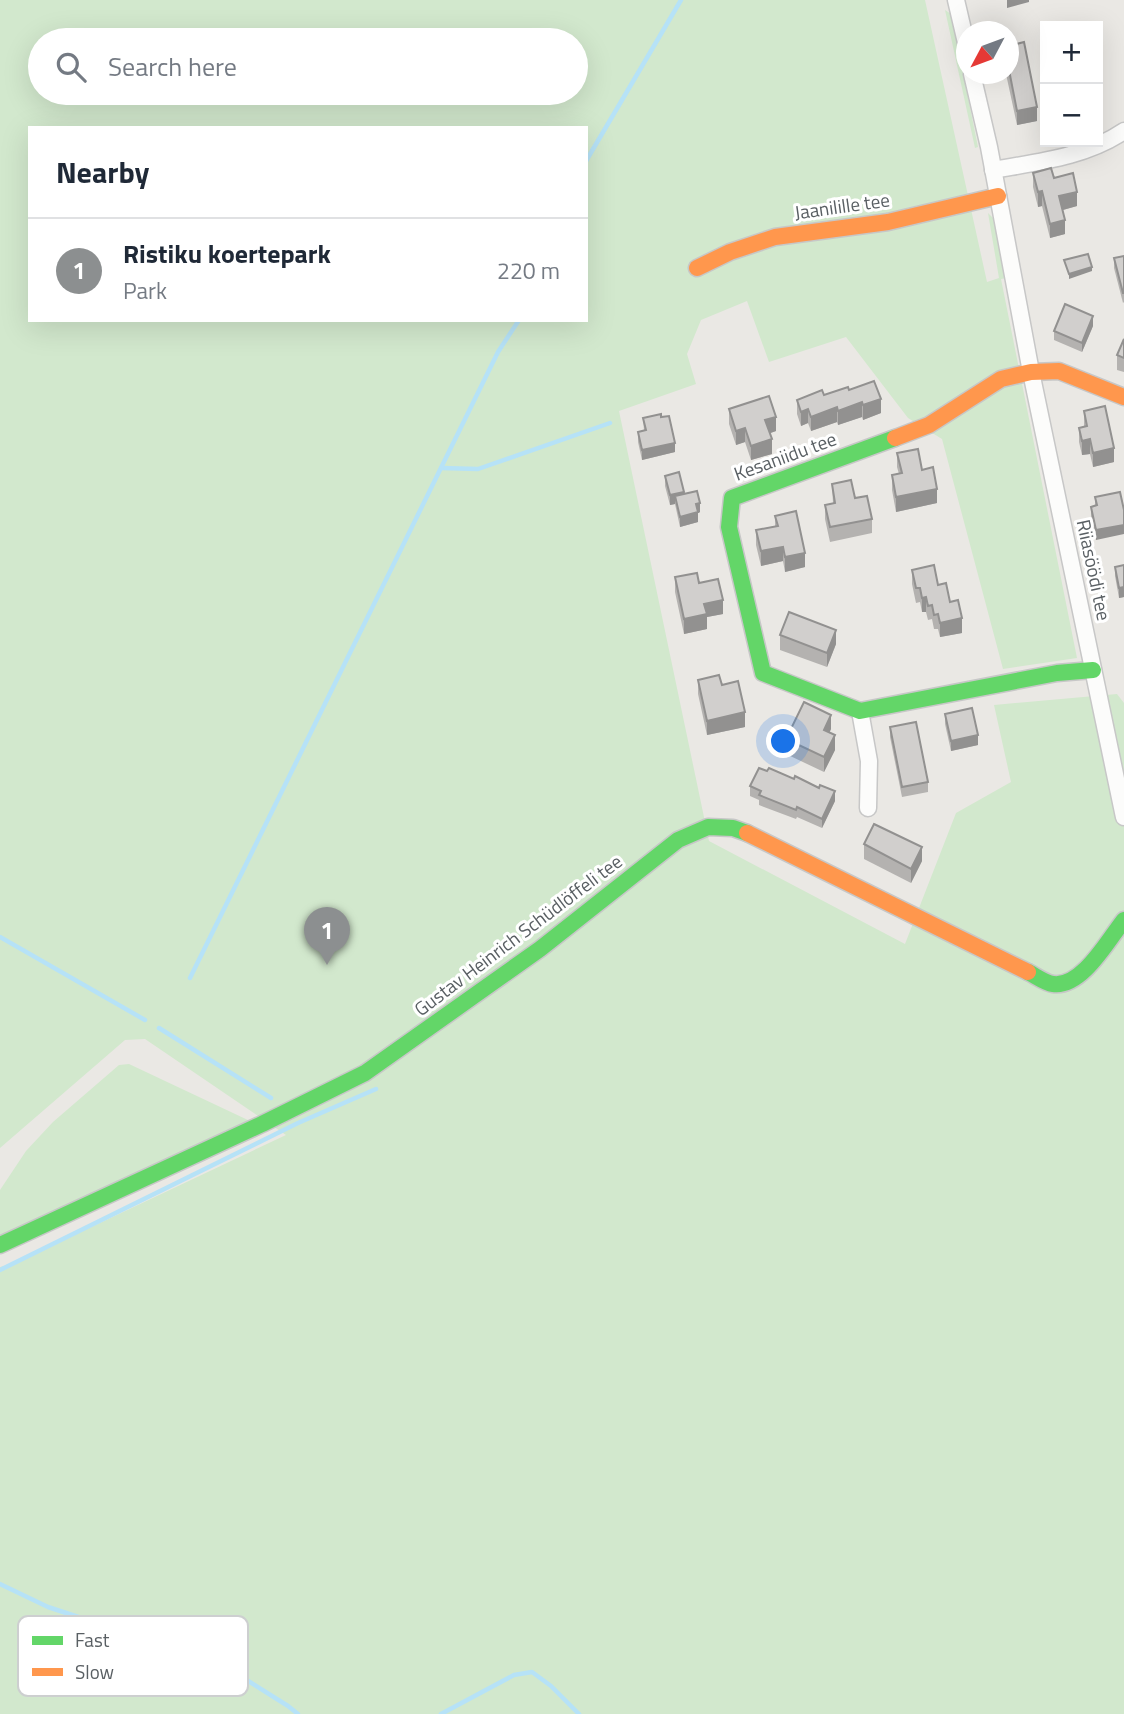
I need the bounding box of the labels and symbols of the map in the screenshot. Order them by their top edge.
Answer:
north arrow [956,21,1019,84]
street label: Jaanilille tee [792,184,891,227]
street label: Kesaniidu tee [730,424,840,487]
street label: Riiasöödi tee [1070,517,1119,623]
your location [766,724,800,758]
street label: Gustav Heinrich Schüdlöffeli tee [408,847,628,1023]
pin: 1 [304,907,350,965]
legend [18,1616,248,1696]
text: Fast [75,1625,110,1654]
text: Slow [75,1657,114,1686]

